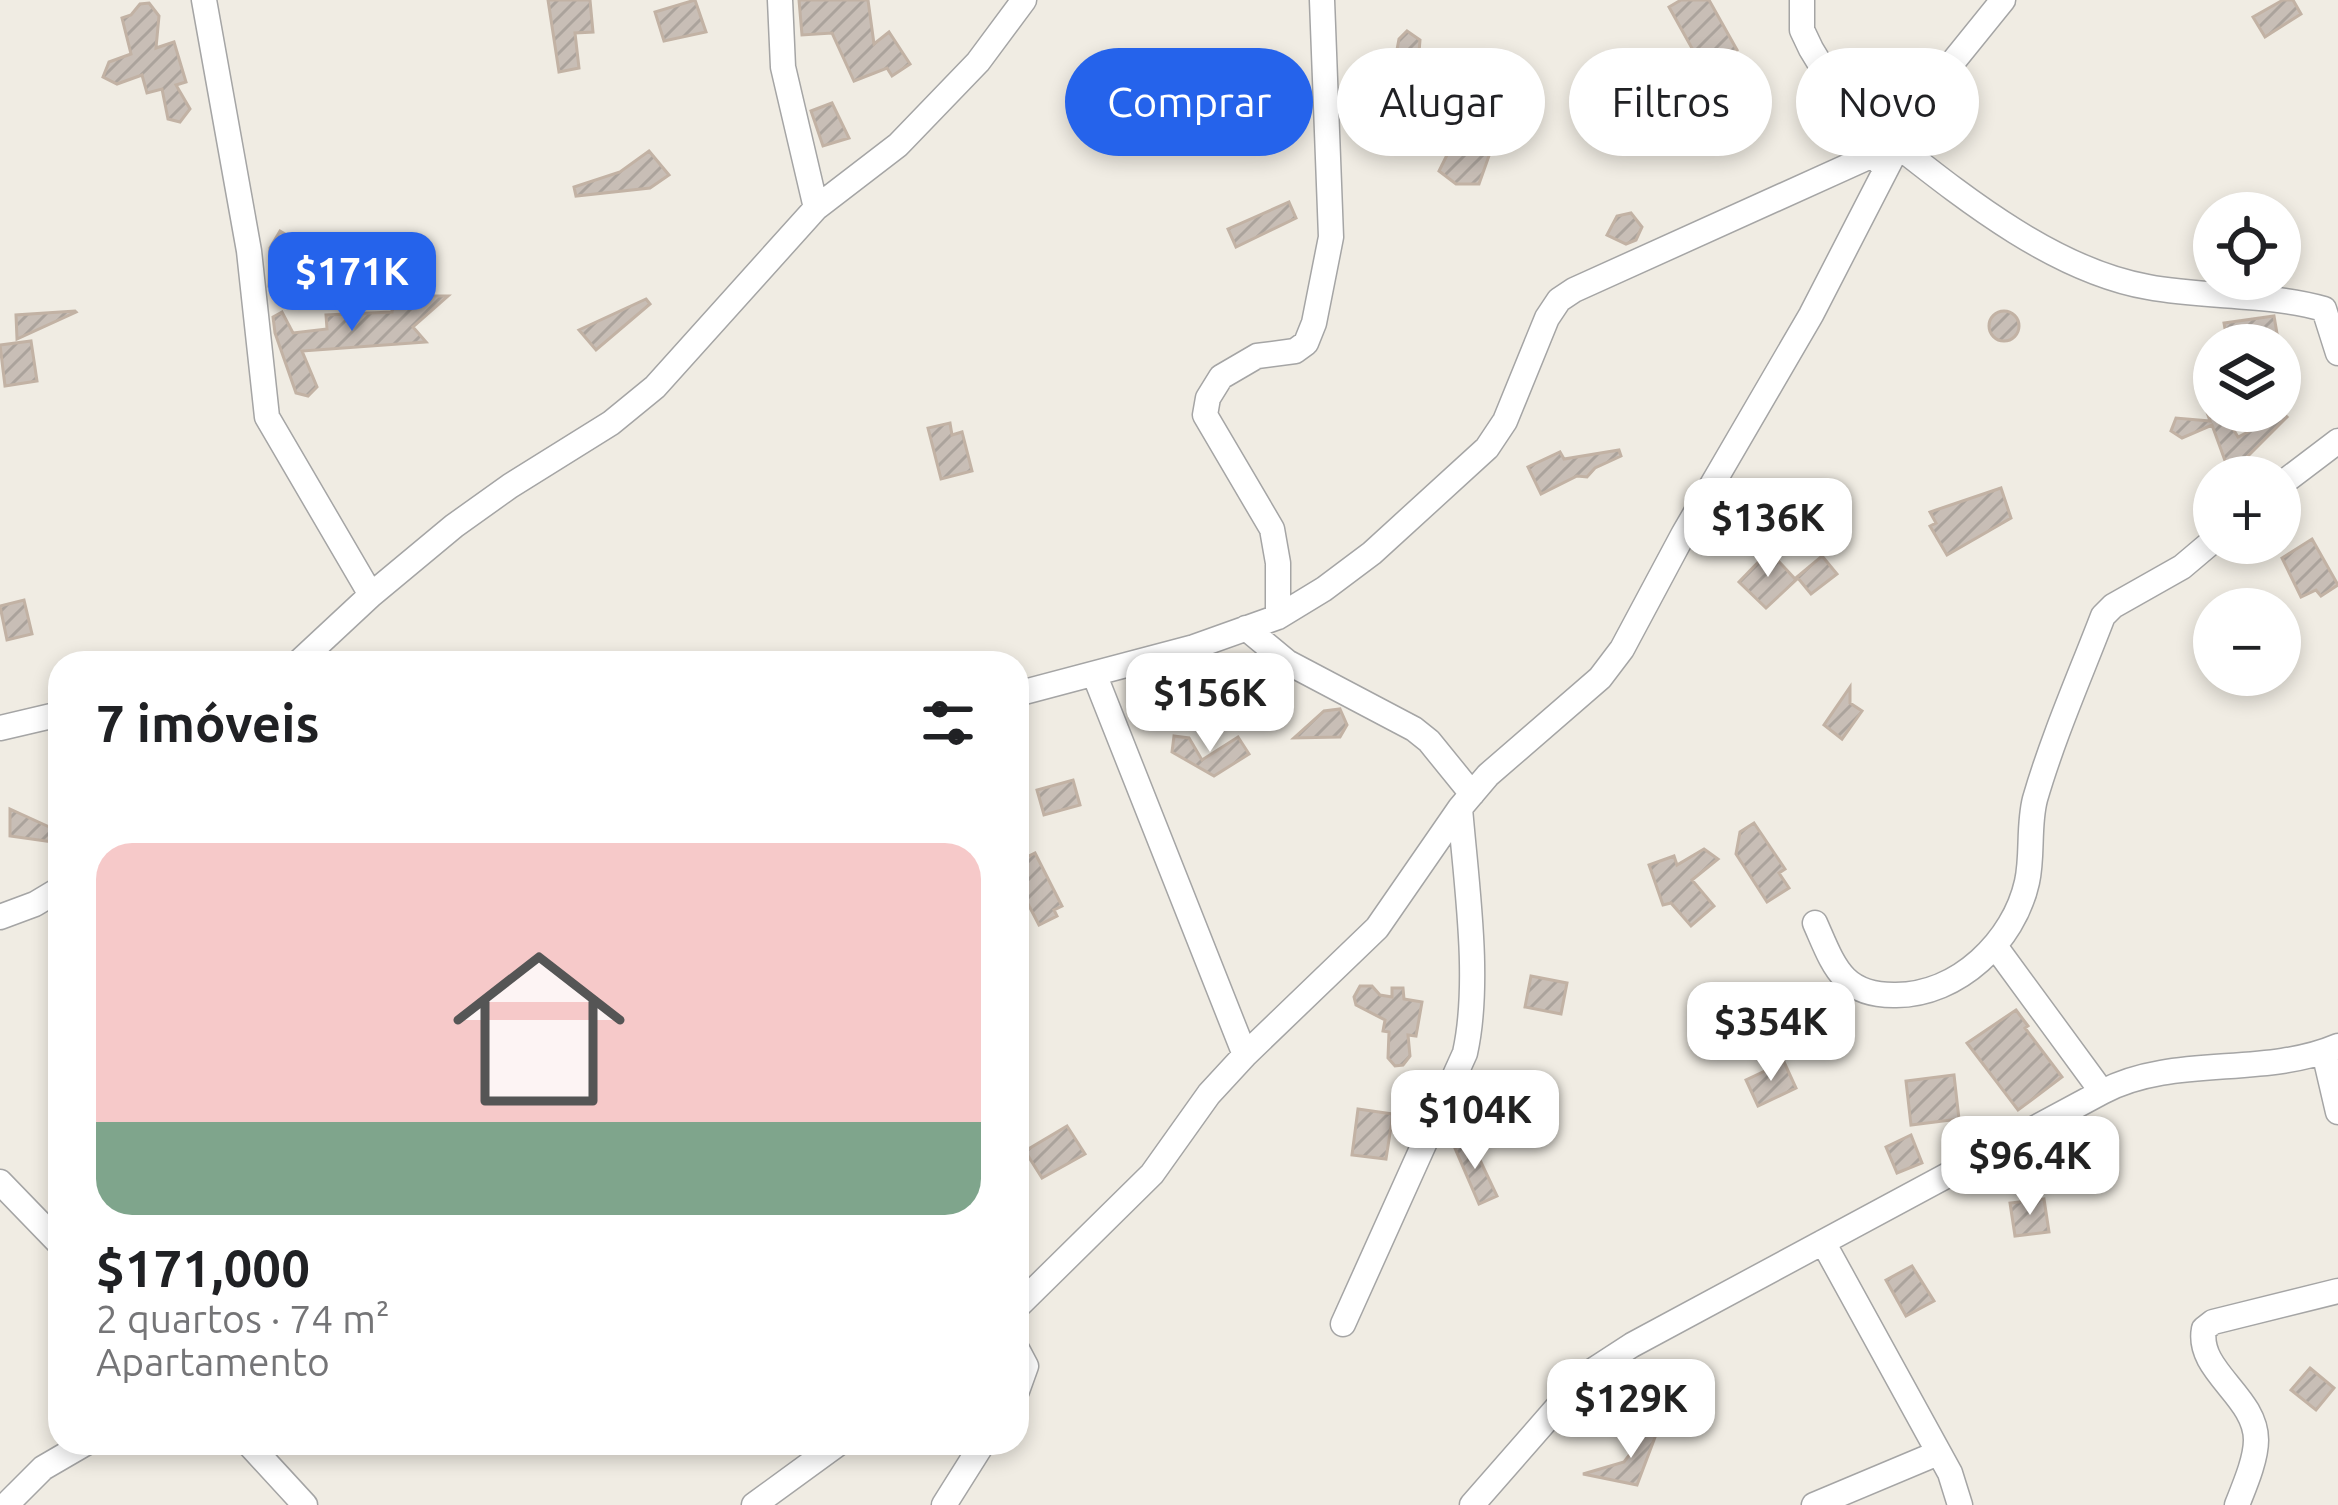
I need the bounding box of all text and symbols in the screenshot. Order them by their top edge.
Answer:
chip: Comprar [1065,48,1313,156]
chip: Alugar [1337,48,1545,156]
chip: Filtros [1569,48,1772,156]
chip: Novo [1796,48,1979,156]
map controls [2193,192,2301,696]
button: locate [2193,192,2301,300]
pin: $171K [268,232,436,334]
text: $171K [295,249,409,292]
button: layers [2193,324,2301,432]
button: + [2193,456,2301,564]
pin: $136K [1684,478,1852,580]
text: $136K [1711,495,1825,538]
button: − [2193,588,2301,696]
pin: $156K [1126,653,1294,755]
text: $156K [1153,670,1267,713]
icon: filters [915,690,981,756]
text: 7 imóveis [96,694,319,752]
icon: home [431,921,647,1137]
pin: $354K [1687,982,1855,1084]
text: $354K [1714,999,1828,1042]
pin: $104K [1391,1070,1559,1172]
text: $104K [1418,1087,1532,1130]
pin: $96.4K [1932,1116,2128,1218]
text: $96.4K [1968,1133,2092,1176]
text: $171,000 [96,1239,310,1297]
text: 2 quartos · 74 m² [96,1297,390,1340]
text: Apartamento [96,1340,330,1383]
pin: $129K [1547,1359,1715,1461]
text: $129K [1574,1376,1688,1419]

